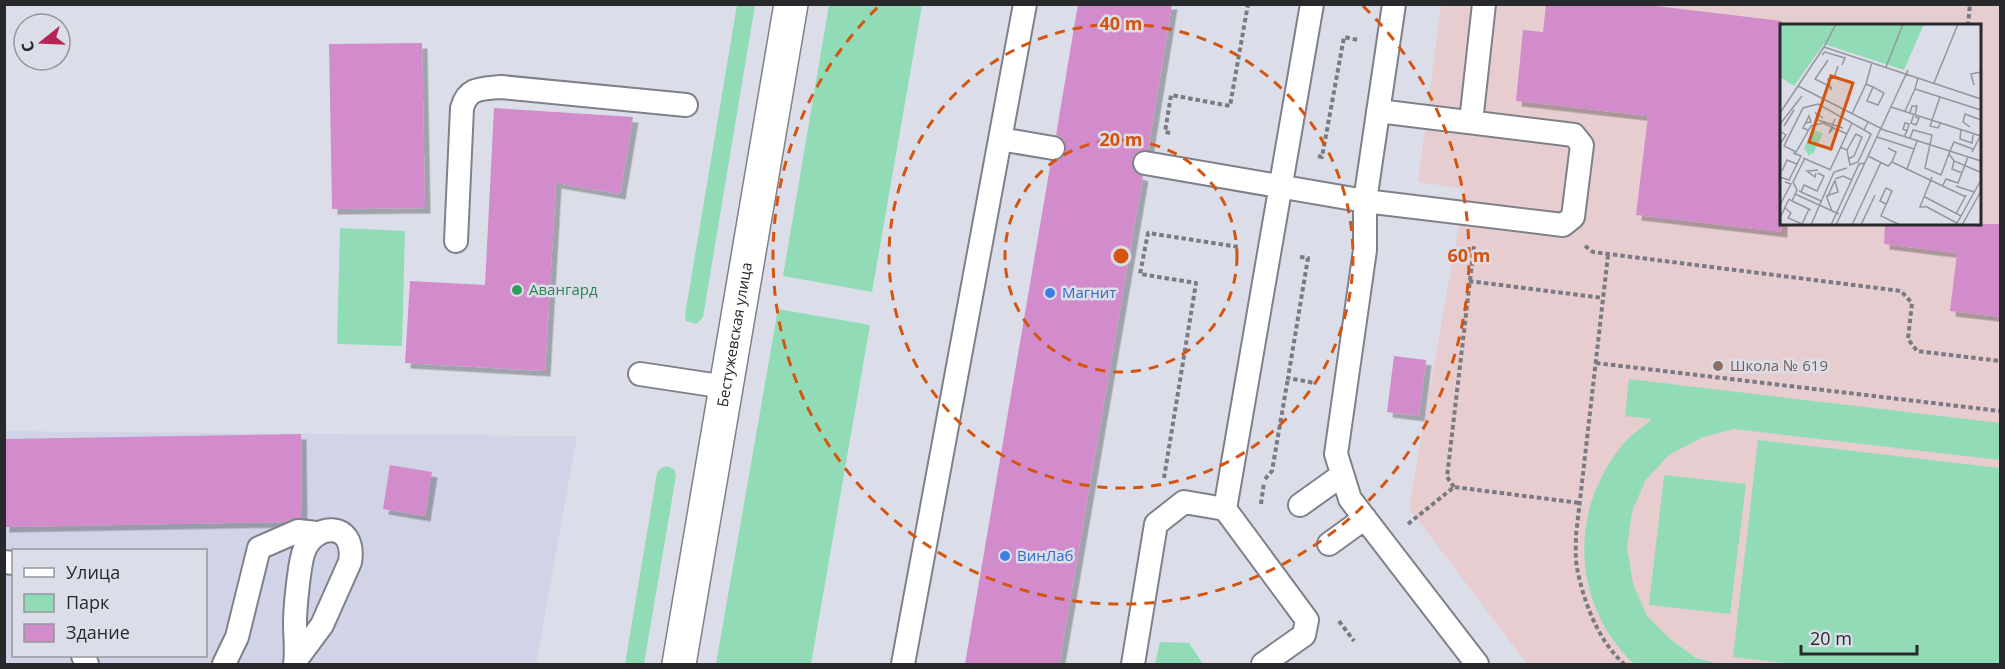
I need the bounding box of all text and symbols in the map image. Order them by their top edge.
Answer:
text: 40 m [1100,11,1142,35]
north arrow [12,12,72,72]
inset map [1780,24,1981,225]
text: С [16,38,40,55]
text: 20 m [1100,127,1142,151]
text: 60 m [1448,243,1490,267]
centre of rings [1111,246,1131,266]
street label: Бестужевская улица [712,261,756,408]
place label: Авангард [529,279,598,299]
place label: Магнит [1062,282,1116,302]
marker: Авангард [510,283,524,297]
marker: Магнит [1043,286,1057,300]
place label: Школа № 619 [1730,355,1828,375]
marker: Школа № 619 [1711,359,1725,373]
place label: ВинЛаб [1017,545,1074,565]
legend [12,549,207,657]
marker: ВинЛаб [998,549,1012,563]
text: Улица [66,560,120,584]
text: Парк [66,590,110,614]
scale bar [1801,618,1916,656]
text: Здание [66,620,130,644]
text: 20 m [1810,626,1852,650]

